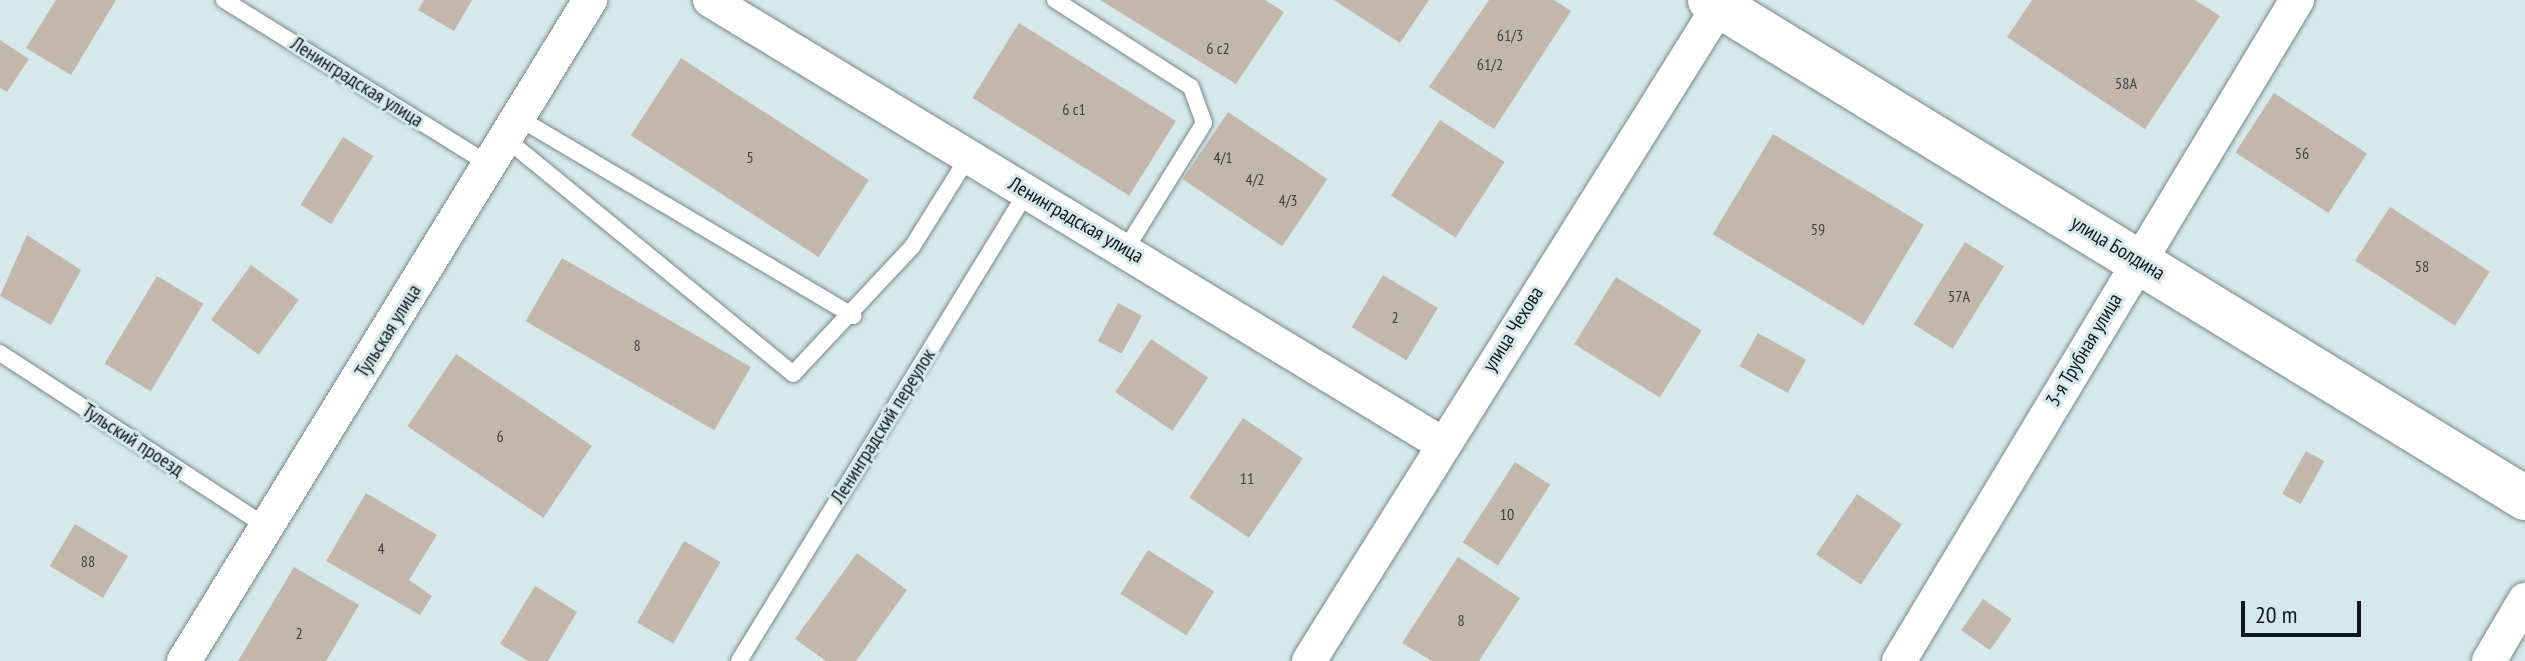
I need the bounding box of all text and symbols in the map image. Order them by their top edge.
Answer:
house number: 61/3 [1497,25,1523,45]
street label: Ленинградская улица [286,32,428,132]
house number: 6 с2 [1206,38,1230,58]
house number: 61/2 [1477,54,1503,74]
house number: 58А [2115,73,2137,93]
house number: 6 с1 [1062,99,1086,119]
house number: 56 [2295,143,2309,163]
house number: 5 [746,147,754,167]
house number: 4/1 [1213,147,1233,167]
house number: 4/2 [1245,169,1265,189]
street label: Ленинградская улица [1004,172,1148,268]
house number: 4/3 [1278,190,1298,210]
street label: улица Болдина [2067,211,2169,285]
house number: 59 [1811,219,1825,239]
house number: 58 [2415,256,2429,276]
street label: Тульская улица [350,280,426,382]
street label: улица Чехова [1478,282,1548,376]
house number: 57А [1948,286,1970,306]
street label: 3-я Трубная улица [2041,289,2127,411]
house number: 2 [1391,307,1399,327]
house number: 8 [633,335,641,355]
street label: Ленинградский переулок [826,344,940,508]
street label: Тульский проезд [78,398,188,482]
house number: 6 [496,426,504,446]
house number: 11 [1240,468,1254,488]
house number: 10 [1500,504,1514,524]
house number: 4 [377,538,385,558]
house number: 88 [81,551,95,571]
scale bar [2245,585,2365,635]
text: 20 m [2255,599,2297,630]
house number: 8 [1457,610,1465,630]
house number: 2 [295,623,303,643]

